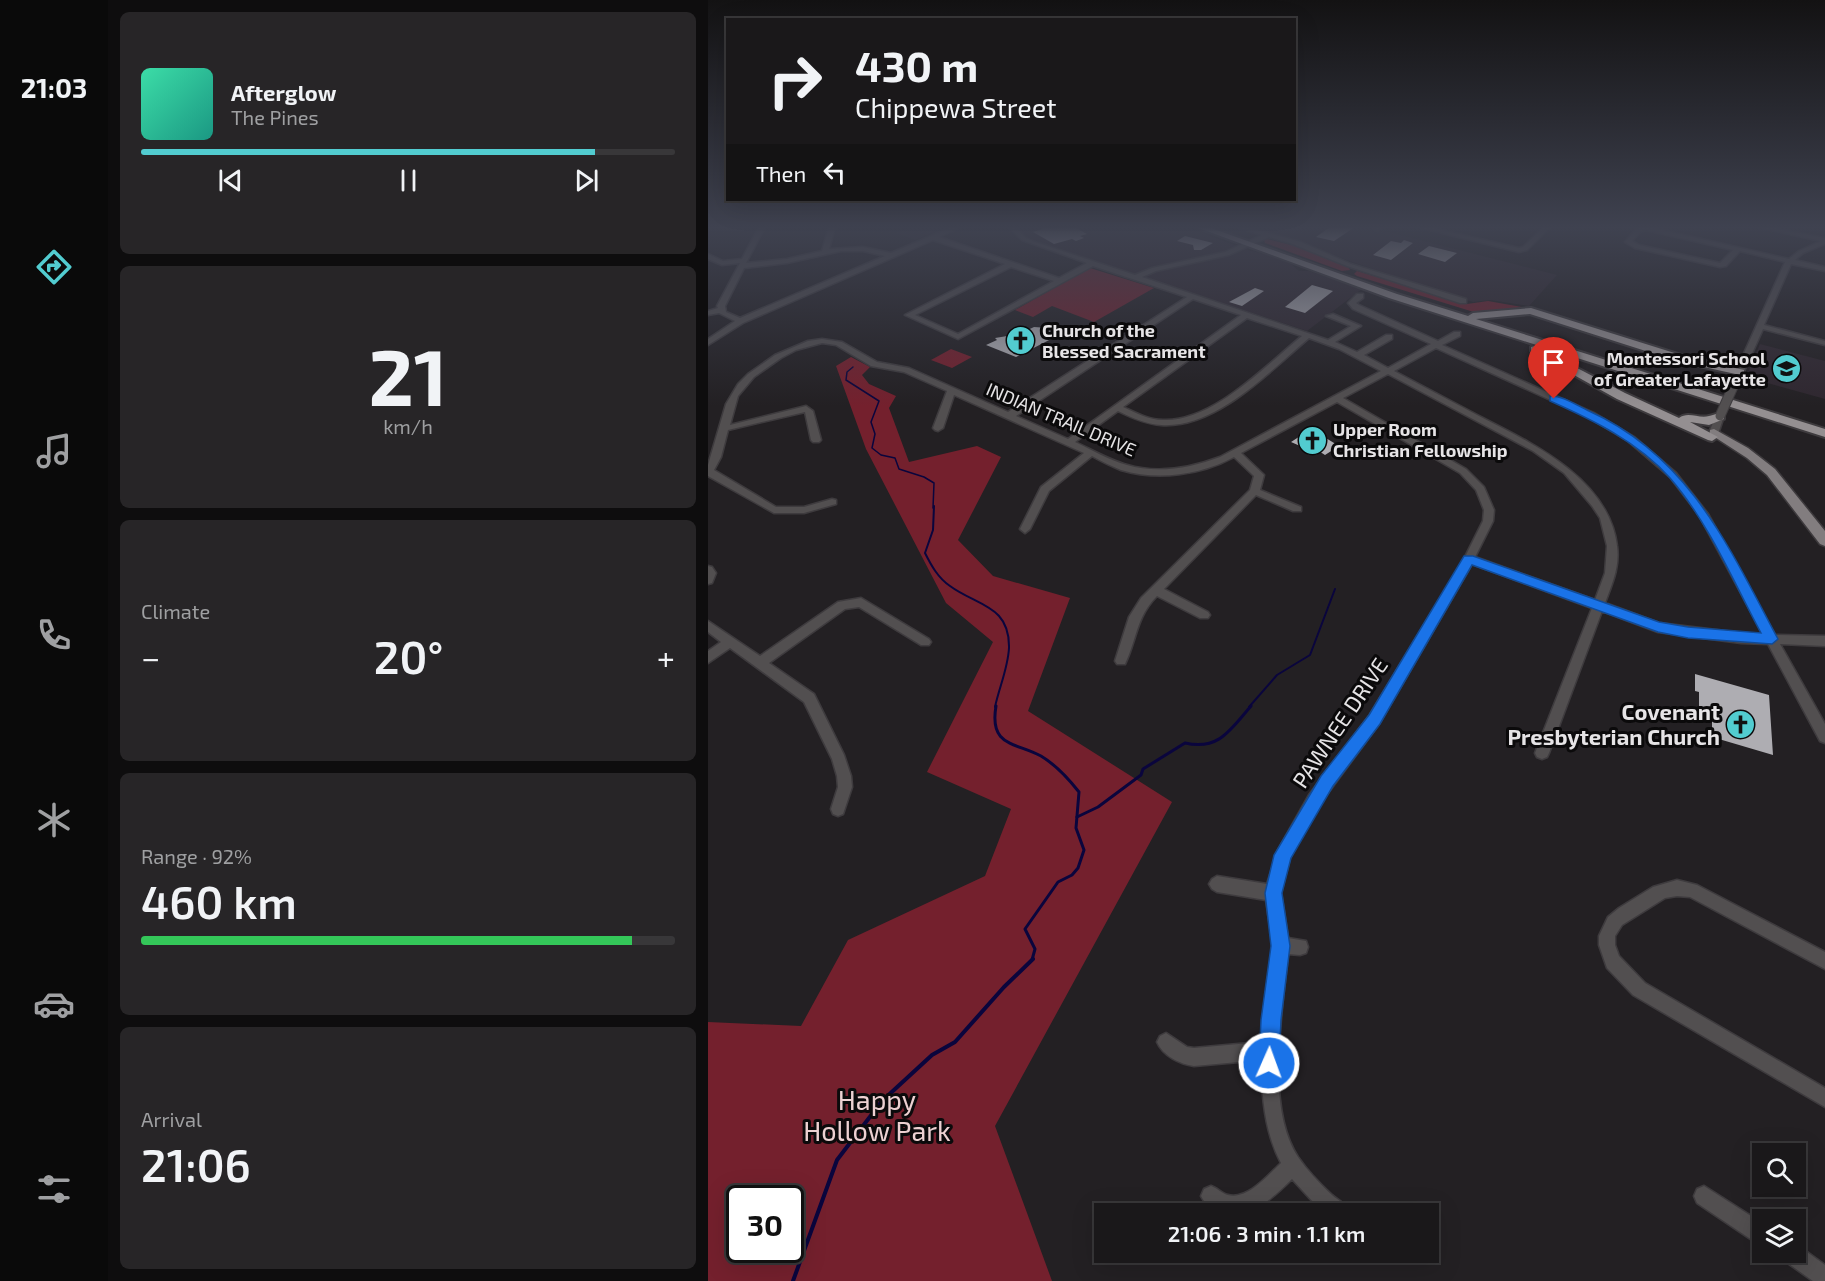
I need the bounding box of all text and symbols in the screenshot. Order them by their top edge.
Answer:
text: 430 m [855,40,978,90]
icon: right [756,42,834,120]
text: 21:03 [21,71,87,103]
text: Afterglow [231,79,336,105]
text: Chippewa Street [855,91,1057,123]
text: The Pines [231,105,319,129]
icon: left [818,156,851,189]
text: Then [756,160,806,186]
icon: previous [214,164,247,197]
icon: pause [392,164,425,197]
icon: next [570,164,603,197]
icon: directions [33,246,75,288]
place label: Church of the Blessed Sacrament [1042,319,1206,362]
church icon: Church of the Blessed Sacrament [1005,325,1037,357]
text: 21 [368,328,448,422]
pin [1528,337,1579,399]
icon: arrive [1537,346,1570,379]
place label: Montessori School of Greater Lafayette [1594,347,1766,390]
school or university icon: Montessori School of Greater Lafayette [1771,353,1803,385]
street label: INDIAN TRAIL DRIVE [983,378,1140,461]
text: km/h [383,414,433,438]
place label: Upper Room Christian Fellowship [1333,418,1508,461]
church icon: Upper Room Christian Fellowship [1296,424,1328,456]
icon: music [33,430,75,472]
text: Climate [141,599,210,623]
icon: phone [33,614,75,656]
text: 20° [374,629,443,683]
text: − [141,637,160,677]
text: + [657,637,675,677]
street label: PAWNEE DRIVE [1286,653,1392,792]
place label: Covenant Presbyterian Church [1508,698,1720,750]
church icon: Covenant Presbyterian Church [1725,709,1757,741]
icon: climate [33,799,75,841]
text: Range · 92% [141,844,252,868]
text: 460 km [141,874,297,928]
icon: car [33,983,75,1025]
position arrow [1237,1031,1301,1095]
park label: Happy Hollow Park [803,1083,951,1146]
text: Arrival [141,1107,202,1131]
text: 21:06 [141,1137,251,1191]
map controls [1752,1143,1806,1263]
button: search [1752,1143,1806,1197]
icon: filters [33,1168,75,1210]
speed limit sign: 30 [726,1185,804,1263]
button: layers [1752,1209,1806,1263]
text: 21:06 · 3 min · 1.1 km [1168,1220,1365,1246]

